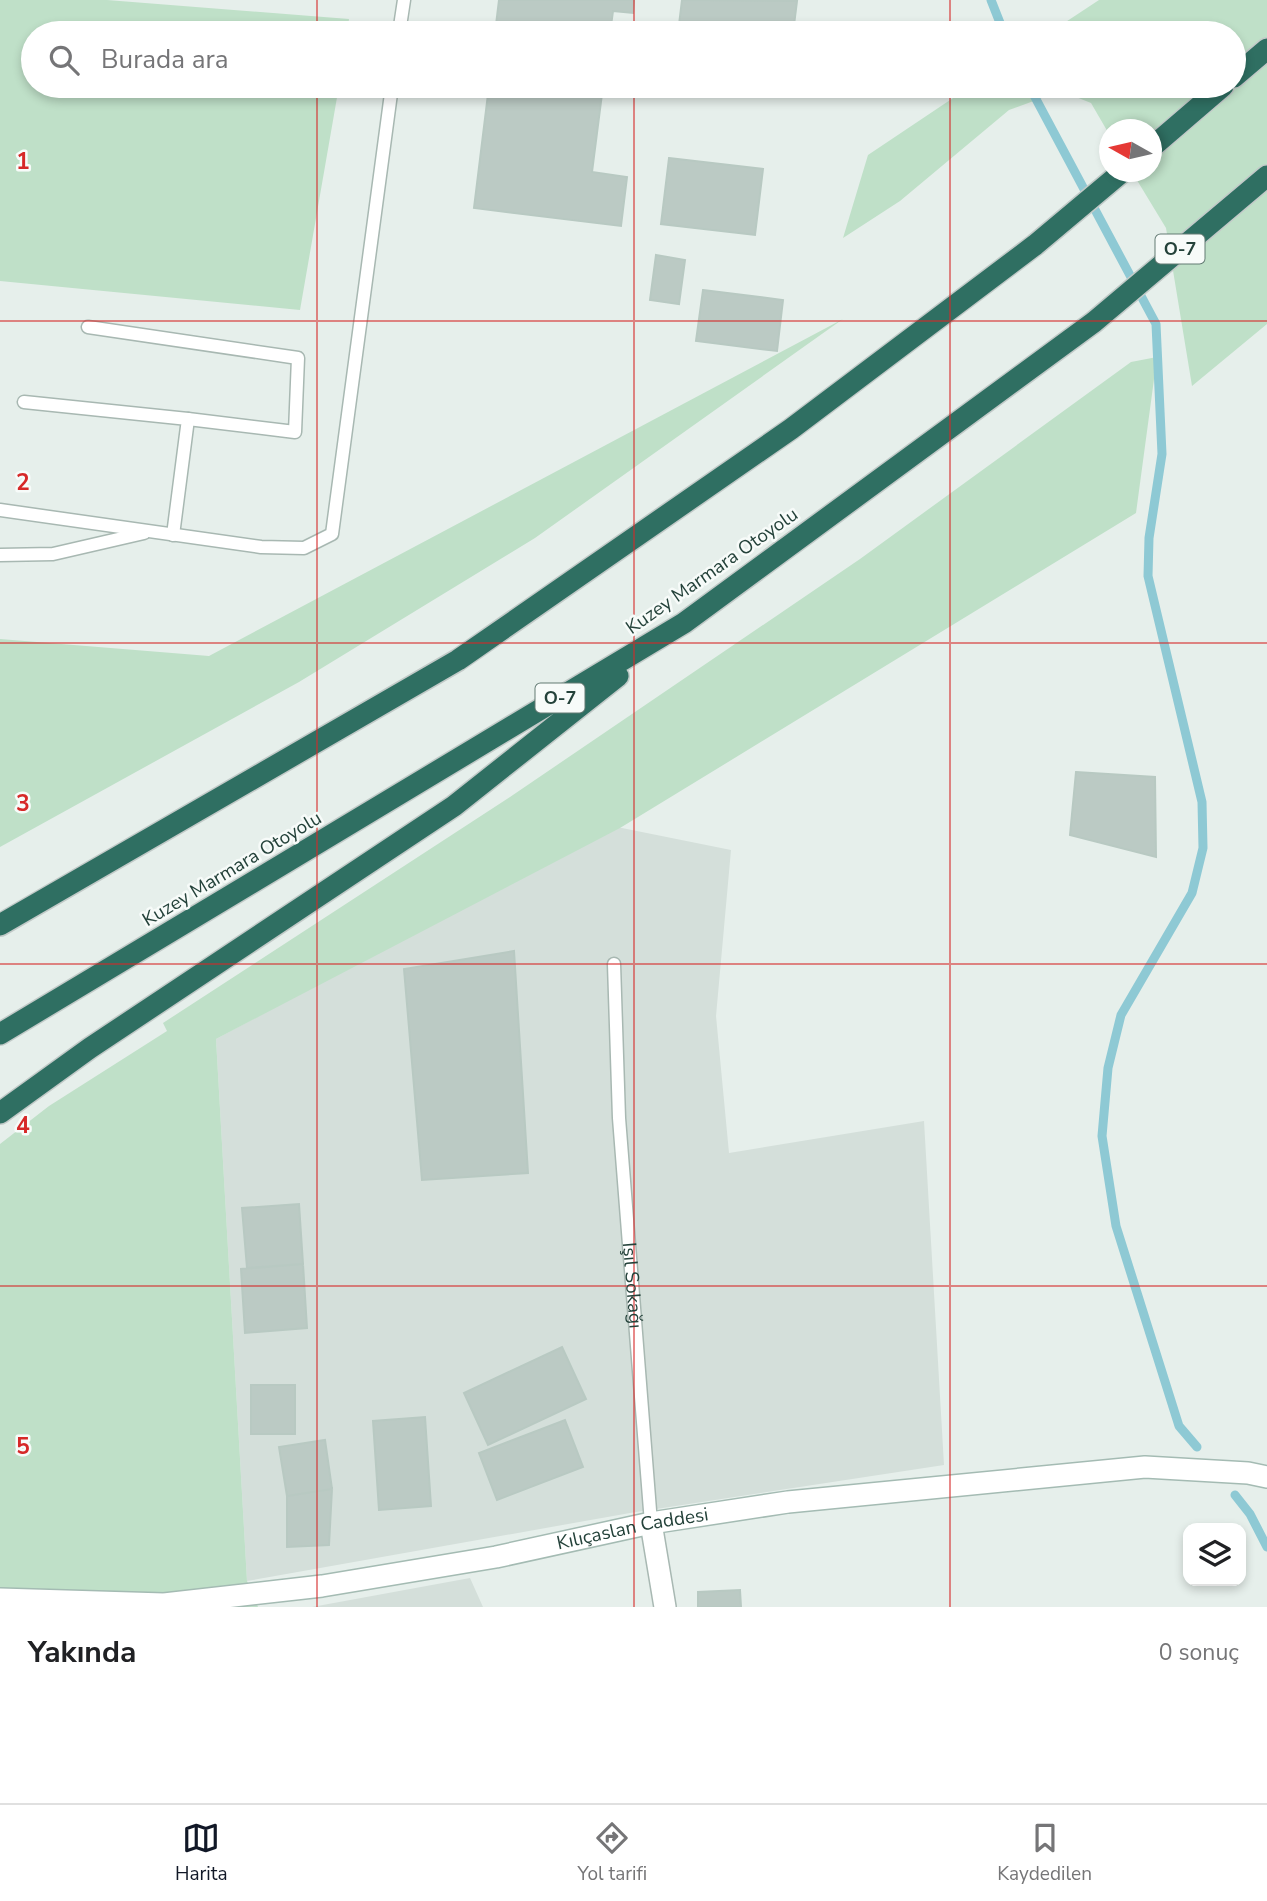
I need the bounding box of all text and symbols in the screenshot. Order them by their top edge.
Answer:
search box [21,21,1246,98]
icon: search [45,41,83,79]
text: Burada ara [101,42,228,77]
north arrow [1099,119,1162,182]
text: 1 [16,146,30,177]
road number: O-7 [1156,234,1204,264]
text: 2 [16,467,30,498]
street label: Kuzey Marmara Otoyolu [621,502,803,640]
road number: O-7 [536,684,584,712]
text: 3 [16,788,30,819]
street label: Kuzey Marmara Otoyolu [138,805,326,933]
text: 4 [16,1110,30,1141]
street label: Işıl Sokağı [616,1241,649,1329]
text: 5 [16,1431,30,1462]
street label: Kılıçaslan Caddesi [554,1501,710,1556]
map controls [1183,1523,1246,1586]
button: layers [1183,1523,1246,1586]
text: Yakında [28,1632,136,1673]
text: 0 sonuç [1159,1637,1239,1668]
tab: Harita [175,1819,228,1887]
tab: Yol tarifi [578,1819,647,1887]
tab: Kaydedilen [997,1819,1092,1887]

